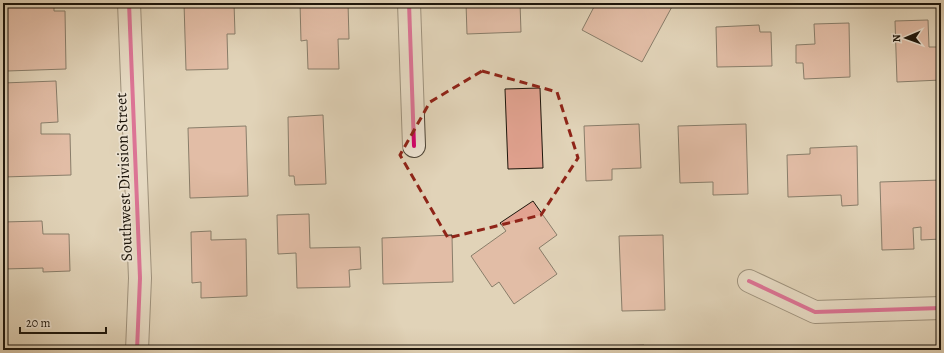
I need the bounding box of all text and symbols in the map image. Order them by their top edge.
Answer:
north arrow [886,18,926,58]
text: N [889,34,904,43]
street label: Southwest Division Street [110,92,138,262]
scale bar [20,309,106,335]
text: 20 m [26,315,50,331]

